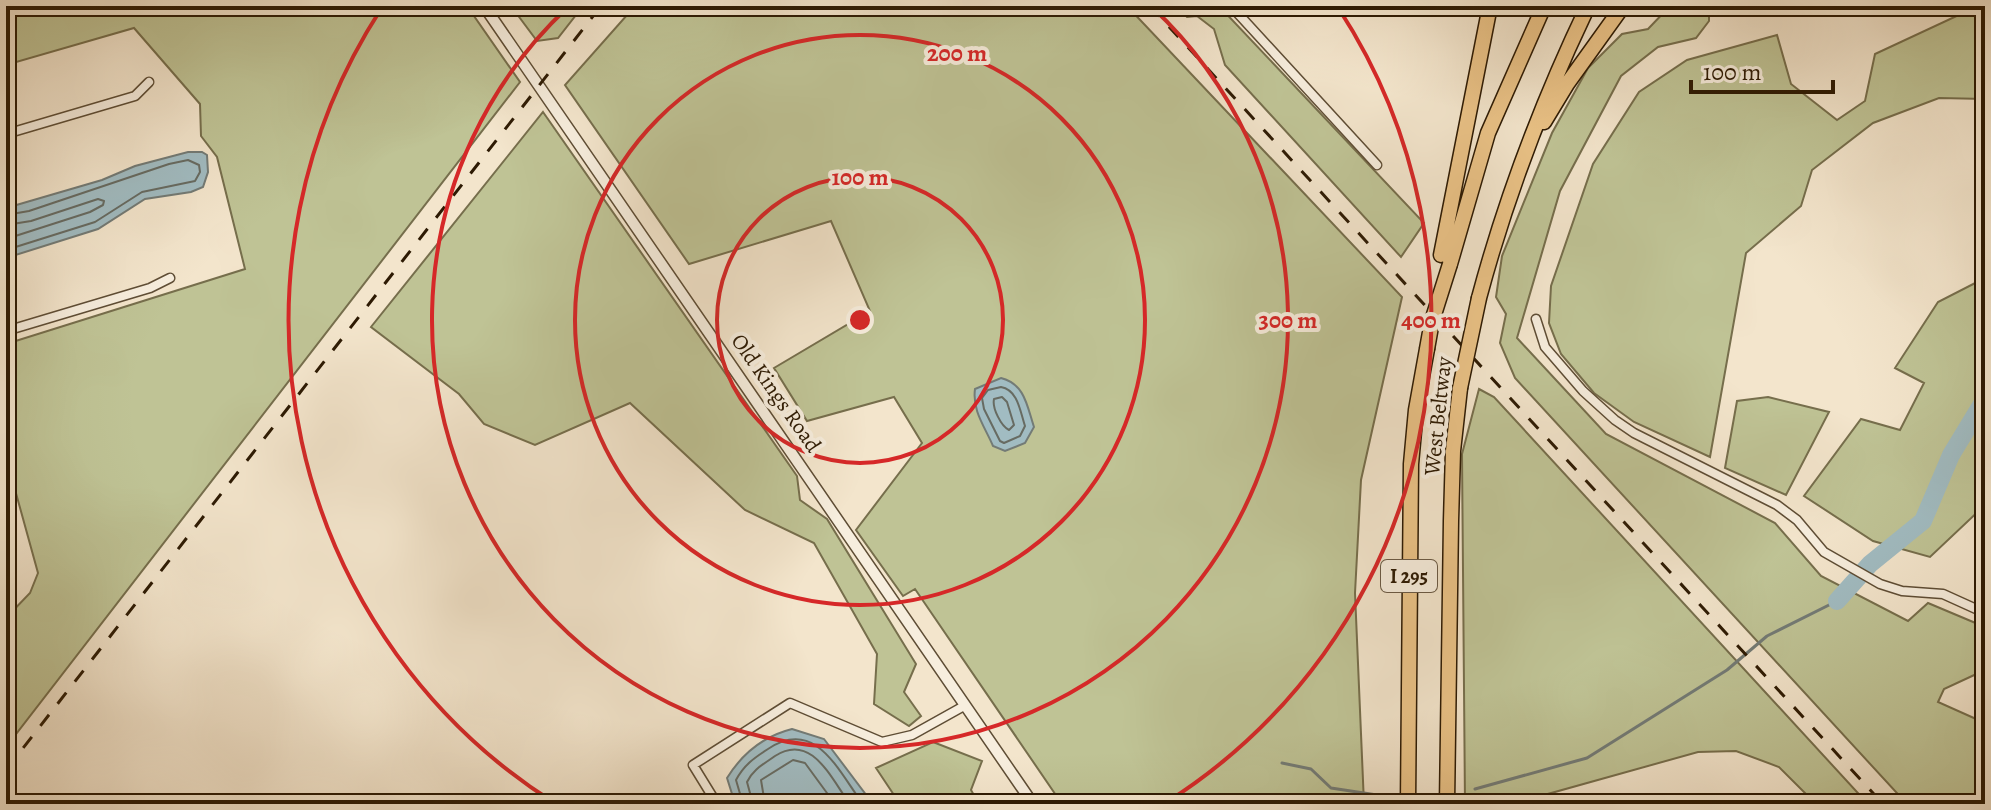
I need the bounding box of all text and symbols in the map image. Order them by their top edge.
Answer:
text: 200 m [927,37,987,69]
scale bar [1691,44,1833,94]
text: 100 m [1703,56,1762,88]
text: 100 m [831,161,889,193]
text: 300 m [1259,304,1317,336]
text: 400 m [1401,304,1461,336]
centre of rings [846,306,874,334]
street label: Old Kings Road [724,328,828,459]
street label: West Beltway [1417,355,1459,478]
road number: I 295 [1381,560,1437,592]

